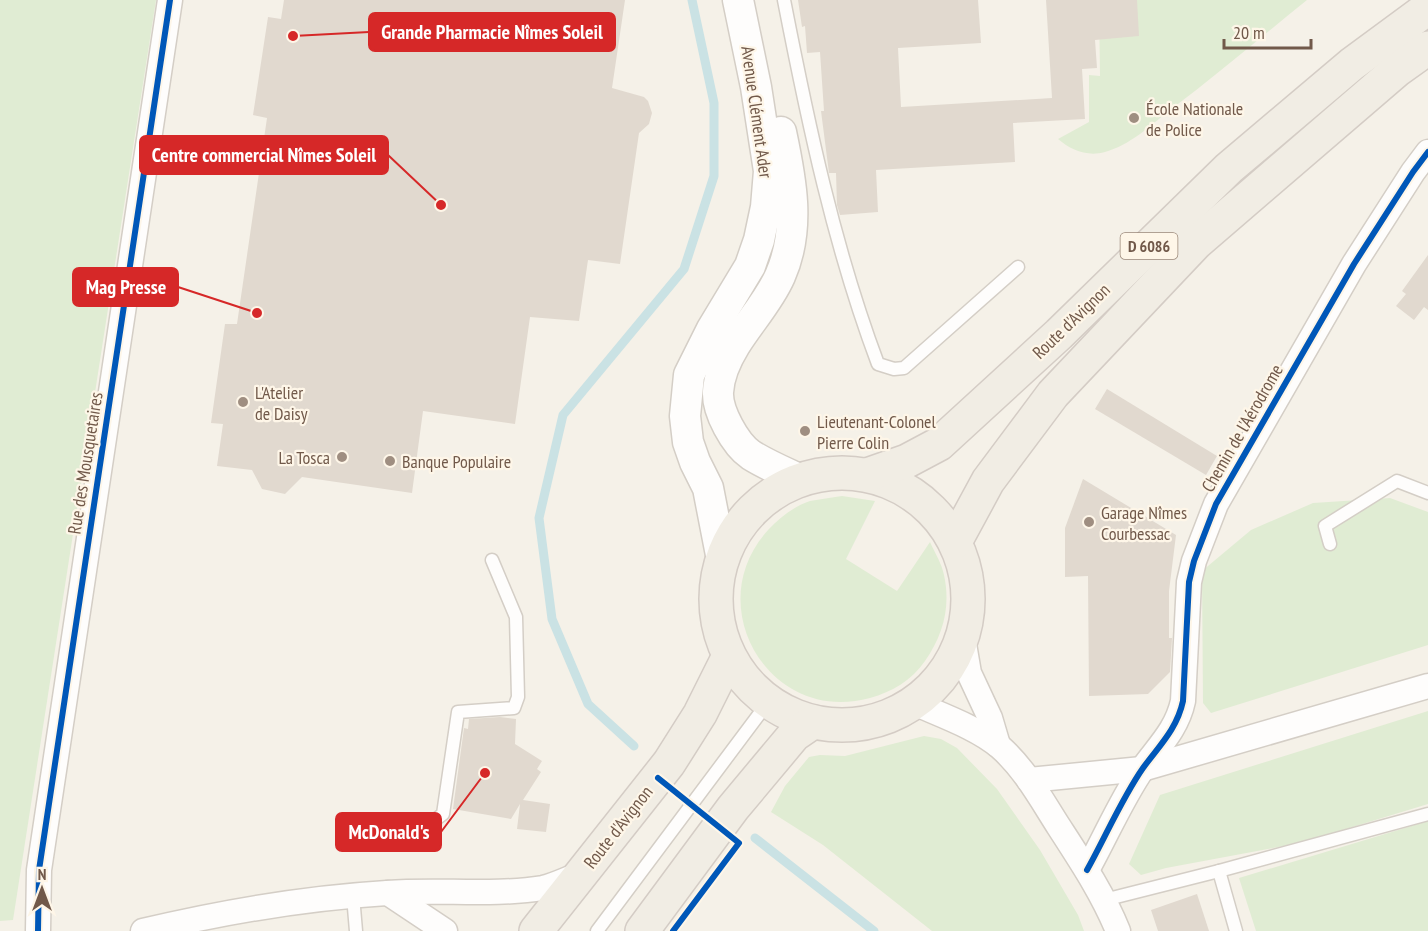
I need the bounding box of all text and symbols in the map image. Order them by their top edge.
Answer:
scale bar [1224,12,1311,50]
callout: Grande Pharmacie Nîmes Soleil [369,13,615,51]
text: Grande Pharmacie Nîmes Soleil [381,19,603,45]
text: 20 m [1233,21,1265,44]
street label: Avenue Clément Ader [736,44,778,180]
place label: École Nationale de Police [1146,97,1243,141]
marker: École Nationale de Police [1127,111,1141,125]
callout: Centre commercial Nîmes Soleil [140,136,388,174]
text: Centre commercial Nîmes Soleil [152,142,376,168]
road number: D 6086 [1120,233,1178,259]
callout: Mag Presse [73,268,178,306]
text: Mag Presse [86,274,166,300]
street label: Route d'Avignon [1027,278,1115,364]
street label: Chemin de l'Aérodrome [1196,360,1288,496]
place label: L'Atelier de Daisy [255,381,308,425]
street label: Rue des Mousquetaires [62,390,108,536]
marker: L'Atelier de Daisy [236,395,250,409]
place label: Lieutenant-Colonel Pierre Colin [817,410,936,454]
marker: Lieutenant-Colonel Pierre Colin [798,424,812,438]
place label: La Tosca [279,446,330,469]
marker: La Tosca [335,450,349,464]
place label: Banque Populaire [402,450,511,473]
marker: Banque Populaire [383,454,397,468]
place label: Garage Nîmes Courbessac [1101,501,1187,545]
marker: Garage Nîmes Courbessac [1082,515,1096,529]
street label: Route d'Avignon [578,781,658,873]
callout: McDonald's [336,813,441,851]
text: McDonald's [349,819,429,845]
north arrow [12,859,72,919]
text: N [38,864,46,884]

